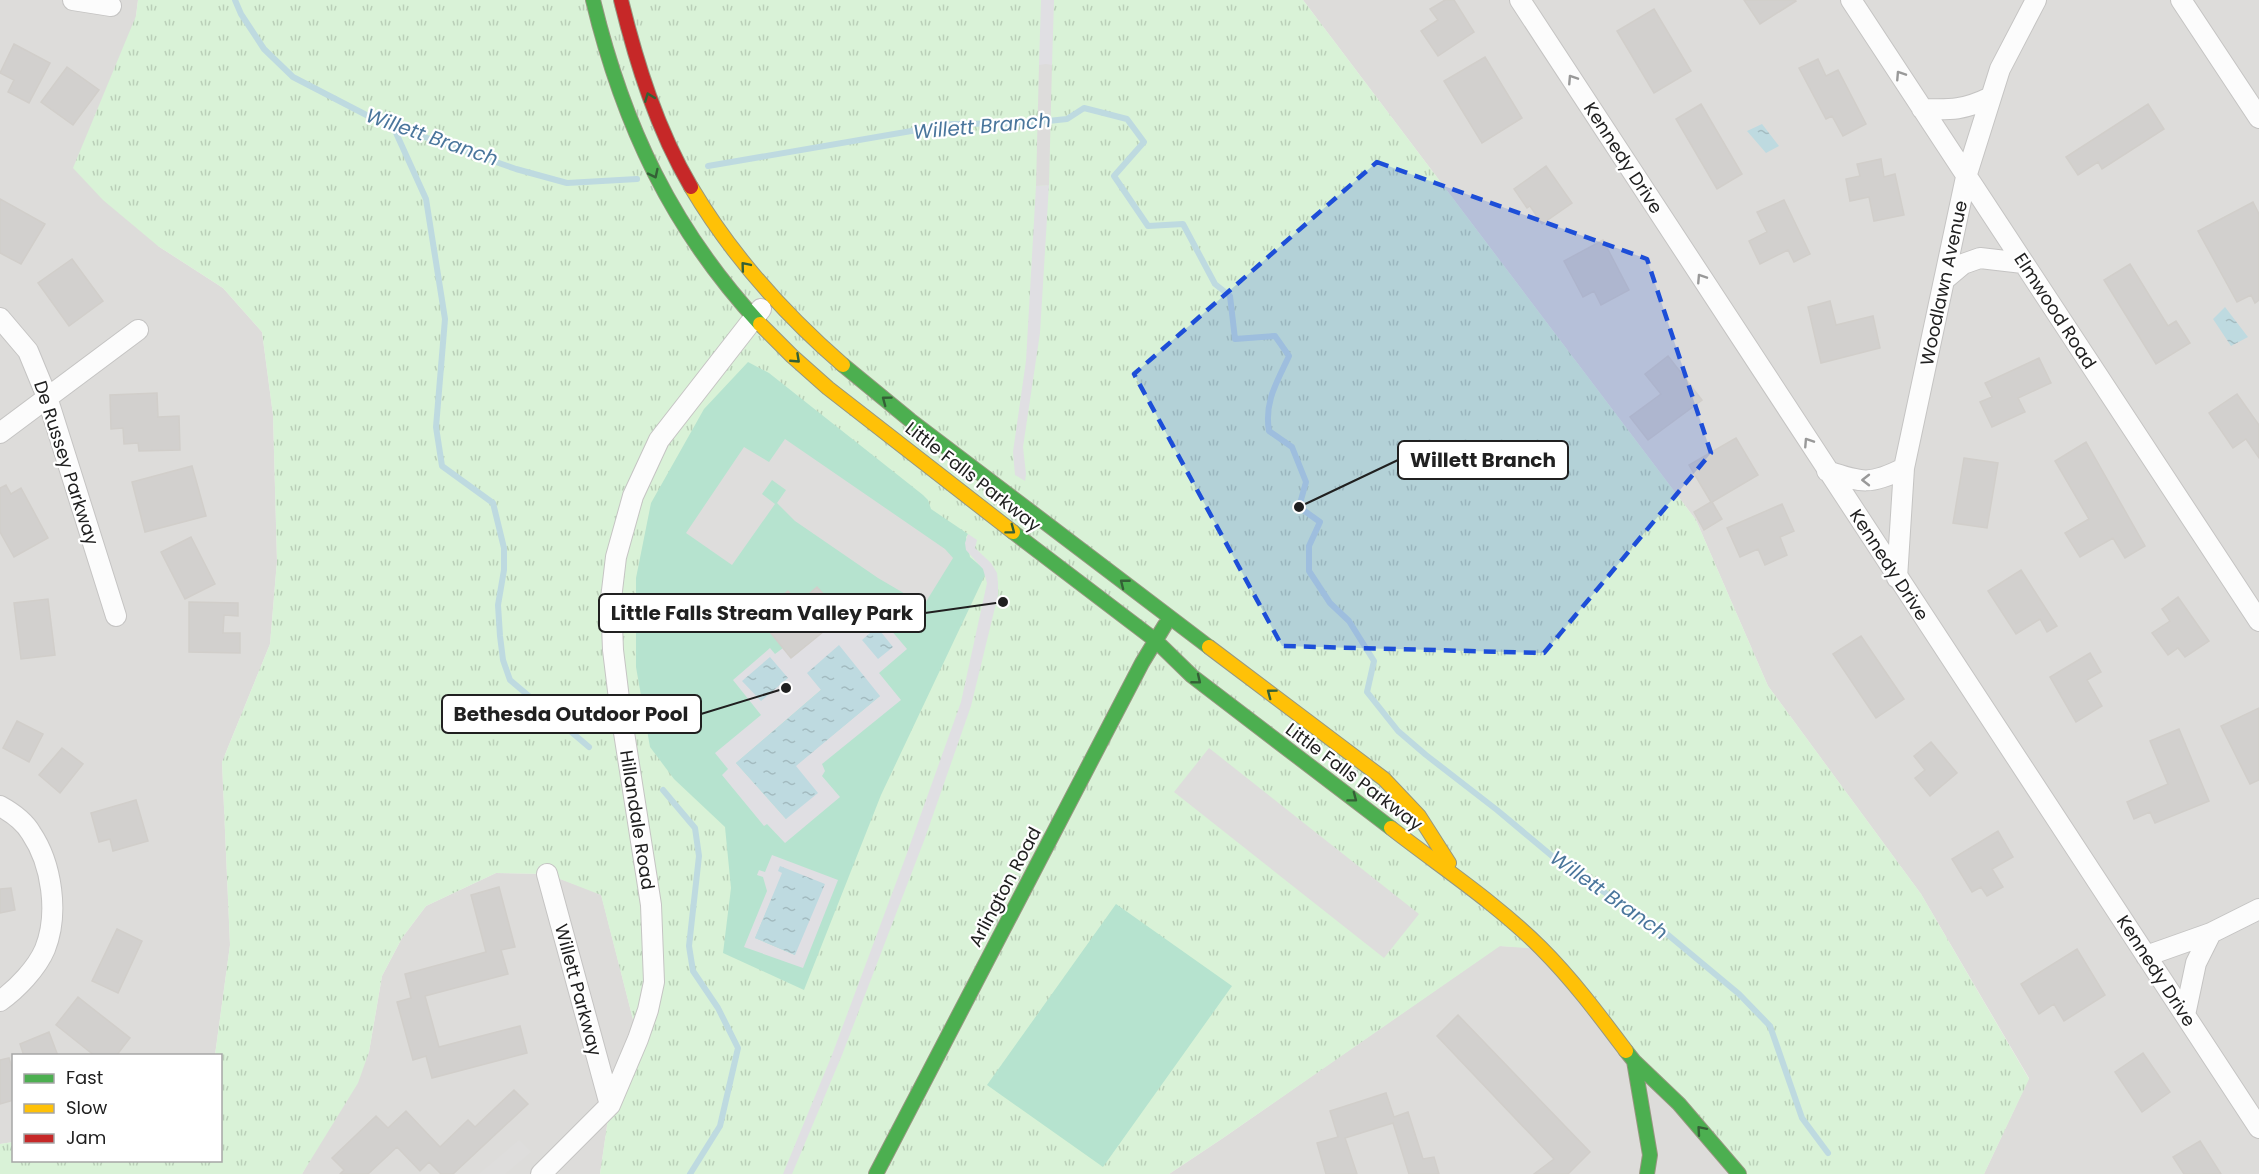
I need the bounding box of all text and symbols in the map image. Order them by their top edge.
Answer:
one-way arrow [1895,71,1907,81]
one-way arrow [1568,75,1579,86]
one-way arrow [643,93,656,103]
street label: Kennedy Drive [1578,97,1669,218]
water label: Willett Branch [362,101,502,173]
water label: Willett Branch [912,106,1052,146]
one-way arrow [646,167,658,178]
street label: Woodlawn Avenue [1914,198,1973,368]
street label: Elmwood Road [2009,248,2102,374]
one-way arrow [741,262,752,273]
one-way arrow [1697,274,1709,284]
one-way arrow [789,352,799,363]
street label: De Russey Parkway [28,377,105,548]
one-way arrow [881,396,892,407]
street label: Little Falls Parkway [900,416,1046,537]
one-way arrow [1804,437,1815,448]
callout: Willett Branch [1398,441,1568,479]
text: Willett Branch [1410,446,1556,474]
one-way arrow [1862,474,1871,486]
street label: Kennedy Drive [1844,504,1935,625]
one-way arrow [1004,522,1015,533]
one-way arrow [1119,579,1130,590]
callout: Little Falls Stream Valley Park [599,594,925,632]
text: Little Falls Stream Valley Park [611,599,914,627]
one-way arrow [1191,672,1202,683]
one-way arrow [1267,689,1278,700]
callout: Bethesda Outdoor Pool [442,695,701,733]
text: Bethesda Outdoor Pool [453,700,689,728]
street label: Little Falls Parkway [1281,717,1428,836]
street label: Hillandale Road [614,748,661,891]
one-way arrow [1346,791,1357,802]
street label: Arlington Road [962,822,1047,951]
water label: Willett Branch [1544,844,1674,946]
street label: Kennedy Drive [2111,910,2202,1031]
street label: Willett Parkway [549,921,608,1059]
legend [12,1054,222,1162]
text: Fast [66,1065,103,1090]
text: Slow [66,1095,108,1120]
text: Jam [66,1125,106,1150]
one-way arrow [1697,1126,1708,1137]

